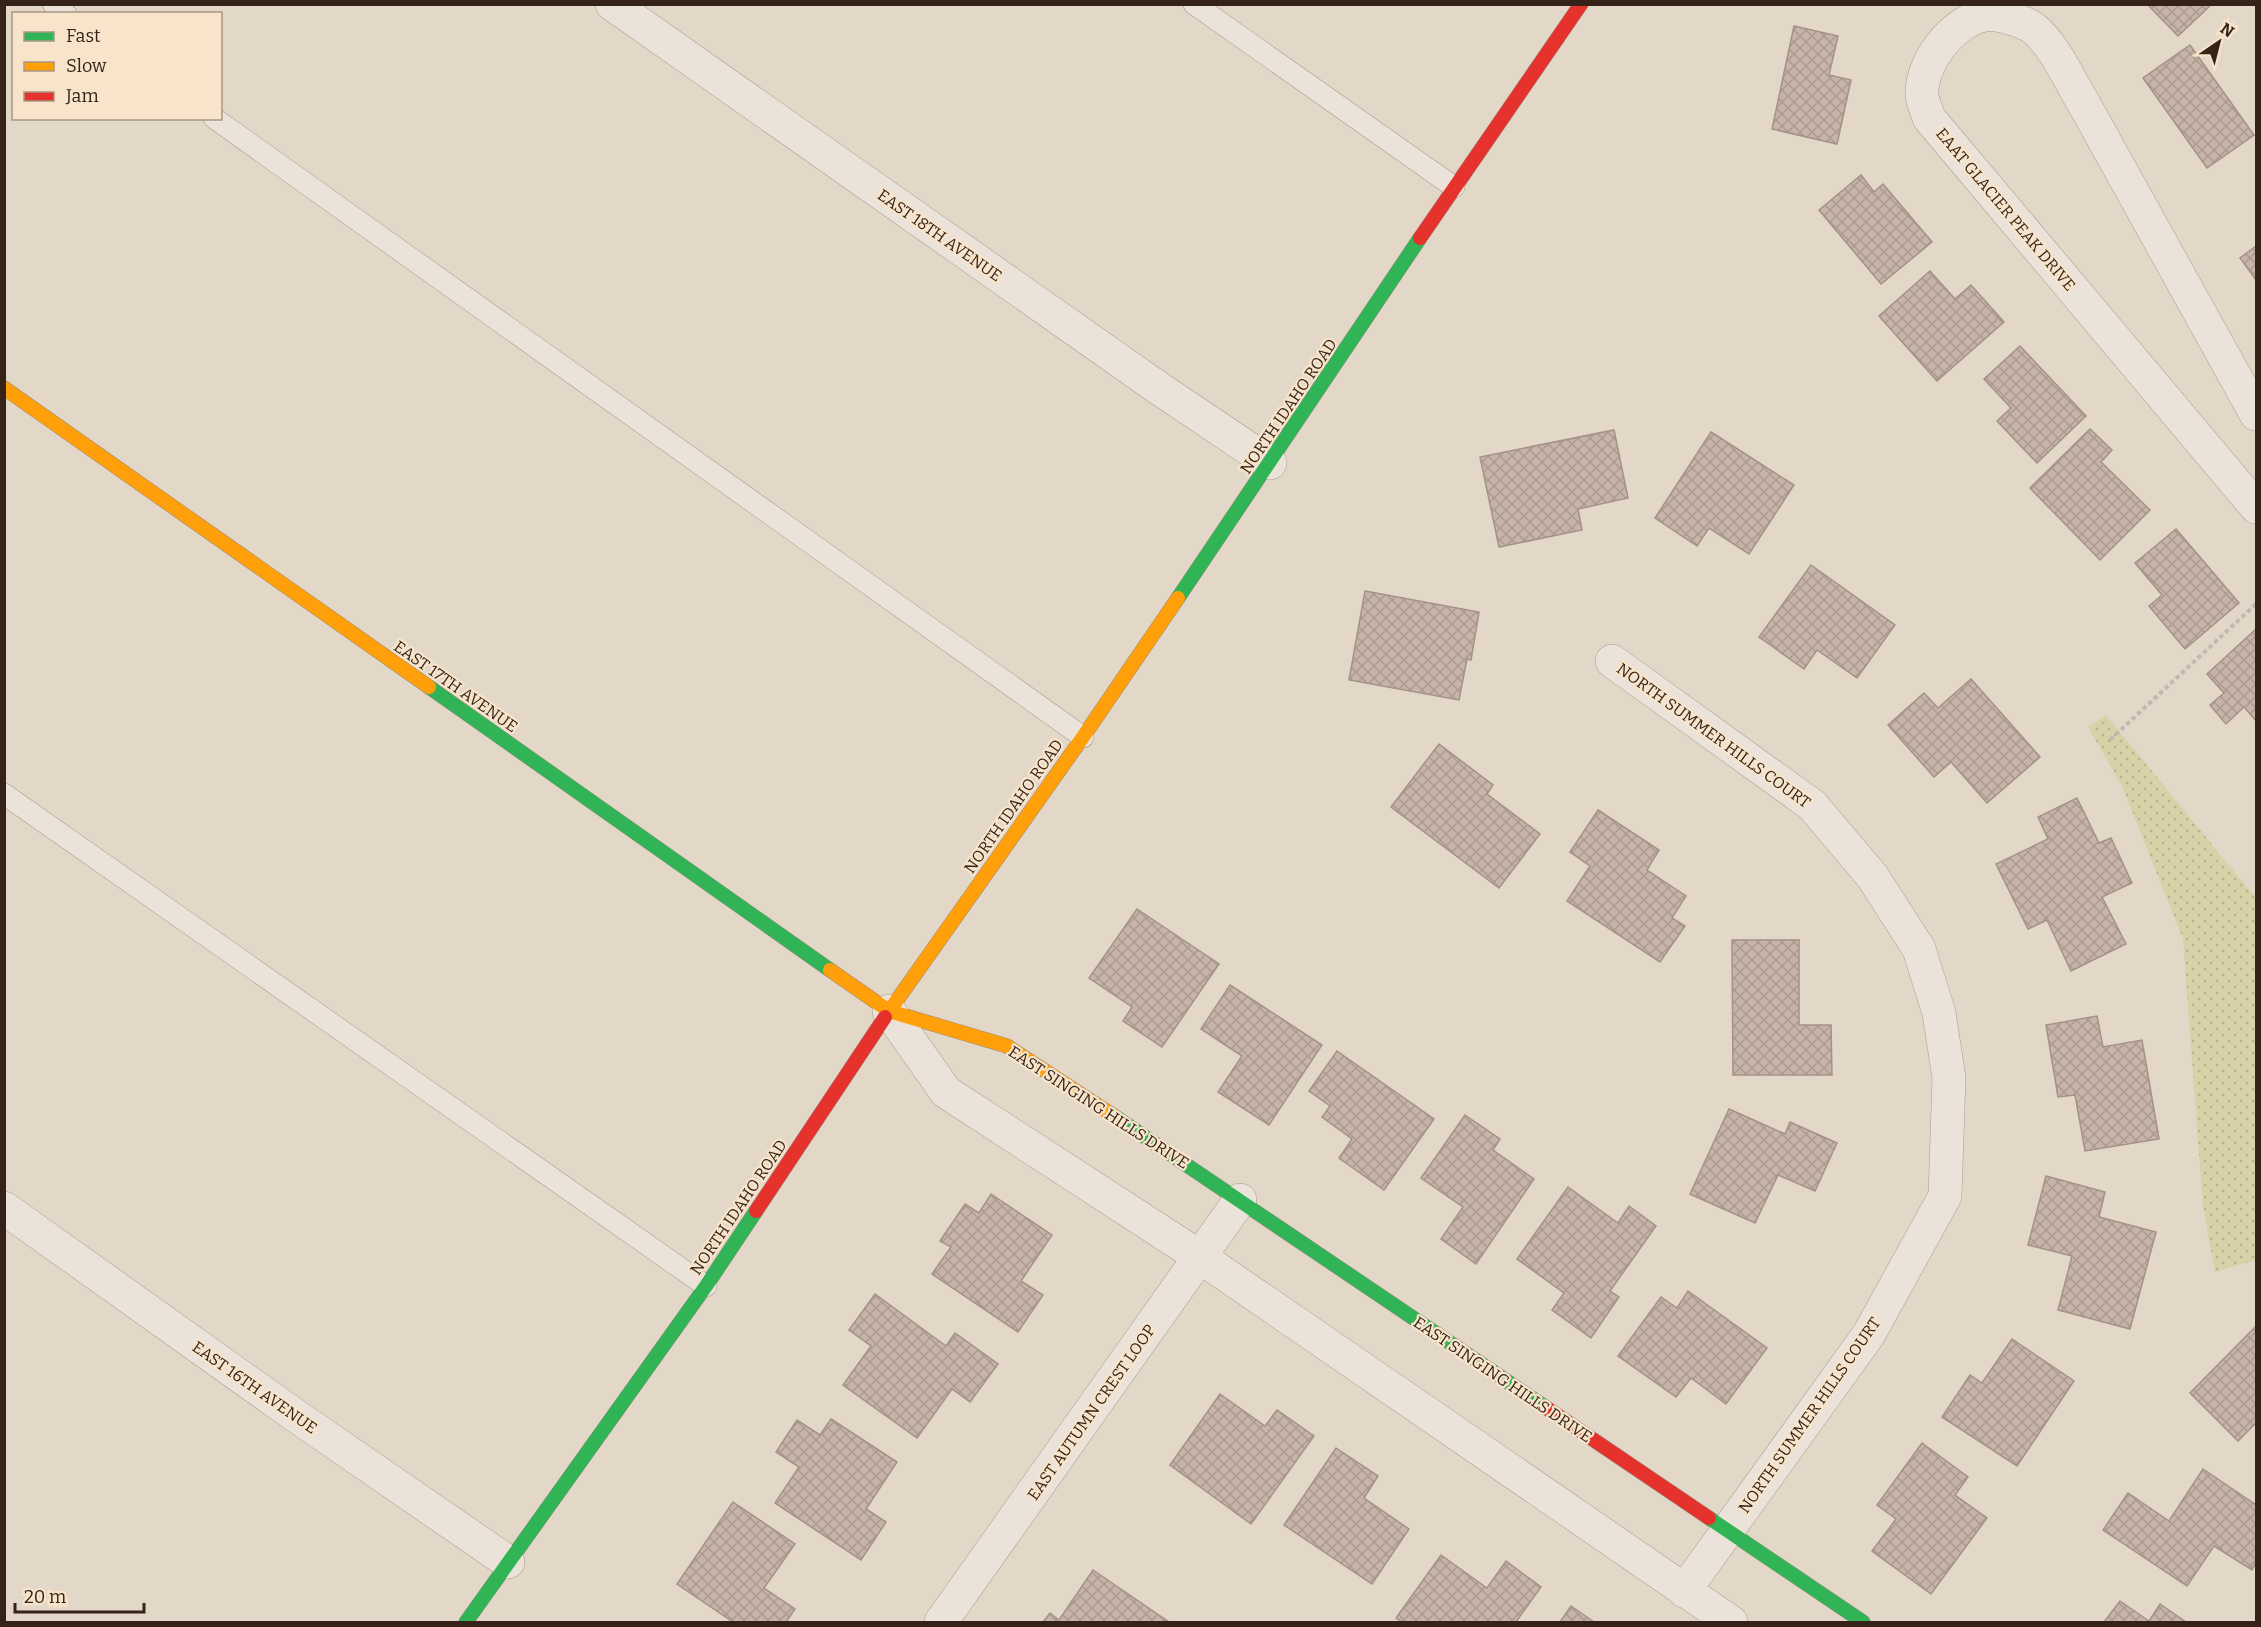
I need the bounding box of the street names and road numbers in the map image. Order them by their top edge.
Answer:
street label: EAAT GLACIER PEAK DRIVE [1932,124,2079,295]
street label: EAST 18TH AVENUE [874,185,1006,285]
street label: NORTH IDAHO ROAD [1236,335,1341,478]
street label: EAST 17TH AVENUE [390,637,521,736]
street label: NORTH SUMMER HILLS COURT [1613,659,1814,812]
street label: NORTH IDAHO ROAD [960,736,1067,877]
street label: EAST SINGING HILLS DRIVE [1005,1042,1192,1173]
street label: NORTH IDAHO ROAD [686,1136,791,1279]
street label: EAST SINGING HILLS DRIVE [1410,1313,1596,1446]
street label: NORTH SUMMER HILLS COURT [1734,1314,1884,1517]
street label: EAST AUTUMN CREST LOOP [1023,1321,1159,1504]
street label: EAST 16TH AVENUE [189,1337,321,1438]

